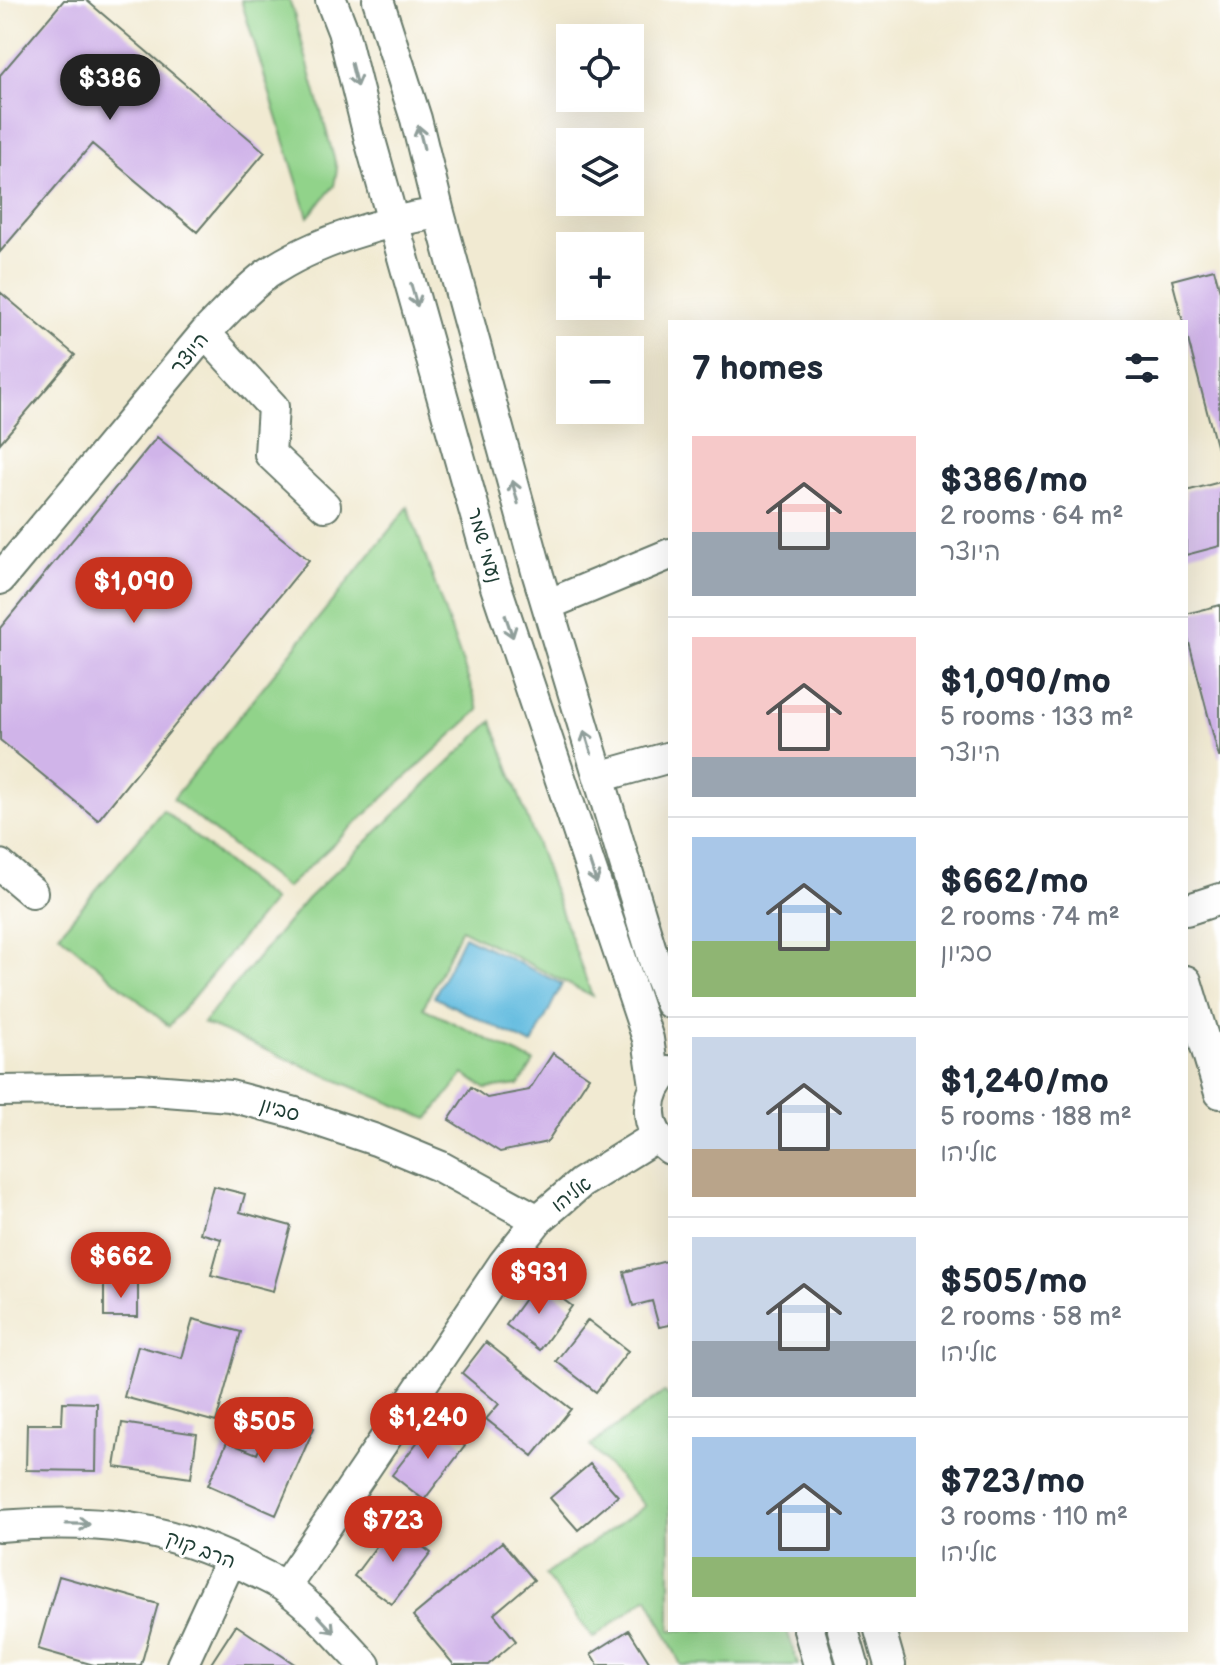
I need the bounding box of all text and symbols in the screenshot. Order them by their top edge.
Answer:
map controls [556,24,644,424]
button: locate [556,24,644,112]
pin: $386 [63,54,157,122]
one-way arrow [347,61,362,87]
text: $386 [78,64,142,95]
one-way arrow [412,125,427,151]
button: layers [556,128,644,216]
button: + [556,232,644,320]
one-way arrow [407,281,422,307]
street label: היוצר [166,328,214,379]
button: − [556,336,644,424]
icon: filters [1120,346,1164,390]
text: 7 homes [692,348,823,389]
text: $386/mo [940,460,1088,501]
icon: home [756,468,852,564]
one-way arrow [507,480,522,506]
text: 2 rooms · 64 m² [940,501,1124,532]
street label: נעמי שמר [462,505,506,586]
text: היוצר [940,537,1001,568]
pin: $1,090 [69,557,199,625]
text: $1,090 [93,567,175,598]
one-way arrow [503,613,518,638]
text: $1,090/mo [940,661,1111,702]
icon: home [756,669,852,765]
text: 5 rooms · 133 m² [940,702,1133,733]
one-way arrow [580,729,595,755]
text: היוצר [940,738,1001,769]
one-way arrow [586,859,601,884]
text: $662/mo [940,861,1088,902]
icon: home [756,869,852,965]
text: 2 rooms · 74 m² [940,902,1120,933]
text: סביון [940,938,992,969]
text: $1,240/mo [940,1061,1109,1102]
icon: home [756,1069,852,1165]
street label: סביון [257,1093,302,1127]
text: 5 rooms · 188 m² [940,1102,1132,1133]
text: אליהו [940,1138,997,1169]
street label: אליהו [547,1172,596,1218]
pin: $662 [74,1232,168,1300]
text: $662 [89,1242,153,1273]
pin: $931 [492,1248,586,1316]
text: $931 [510,1258,568,1289]
text: $505/mo [940,1261,1087,1302]
icon: home [756,1269,852,1365]
text: 2 rooms · 58 m² [940,1302,1122,1333]
text: אליהו [940,1338,997,1369]
pin: $1,240 [363,1393,493,1461]
pin: $505 [217,1397,311,1465]
text: $1,240 [388,1403,468,1434]
text: $505 [232,1407,296,1438]
text: $723/mo [940,1461,1085,1502]
icon: home [756,1469,852,1565]
pin: $723 [346,1496,440,1564]
text: 3 rooms · 110 m² [940,1502,1128,1533]
text: $723 [362,1506,424,1537]
one-way arrow [64,1516,91,1532]
street label: הרב קוק [162,1526,239,1574]
text: אליהו [940,1538,997,1569]
one-way arrow [317,1614,336,1634]

